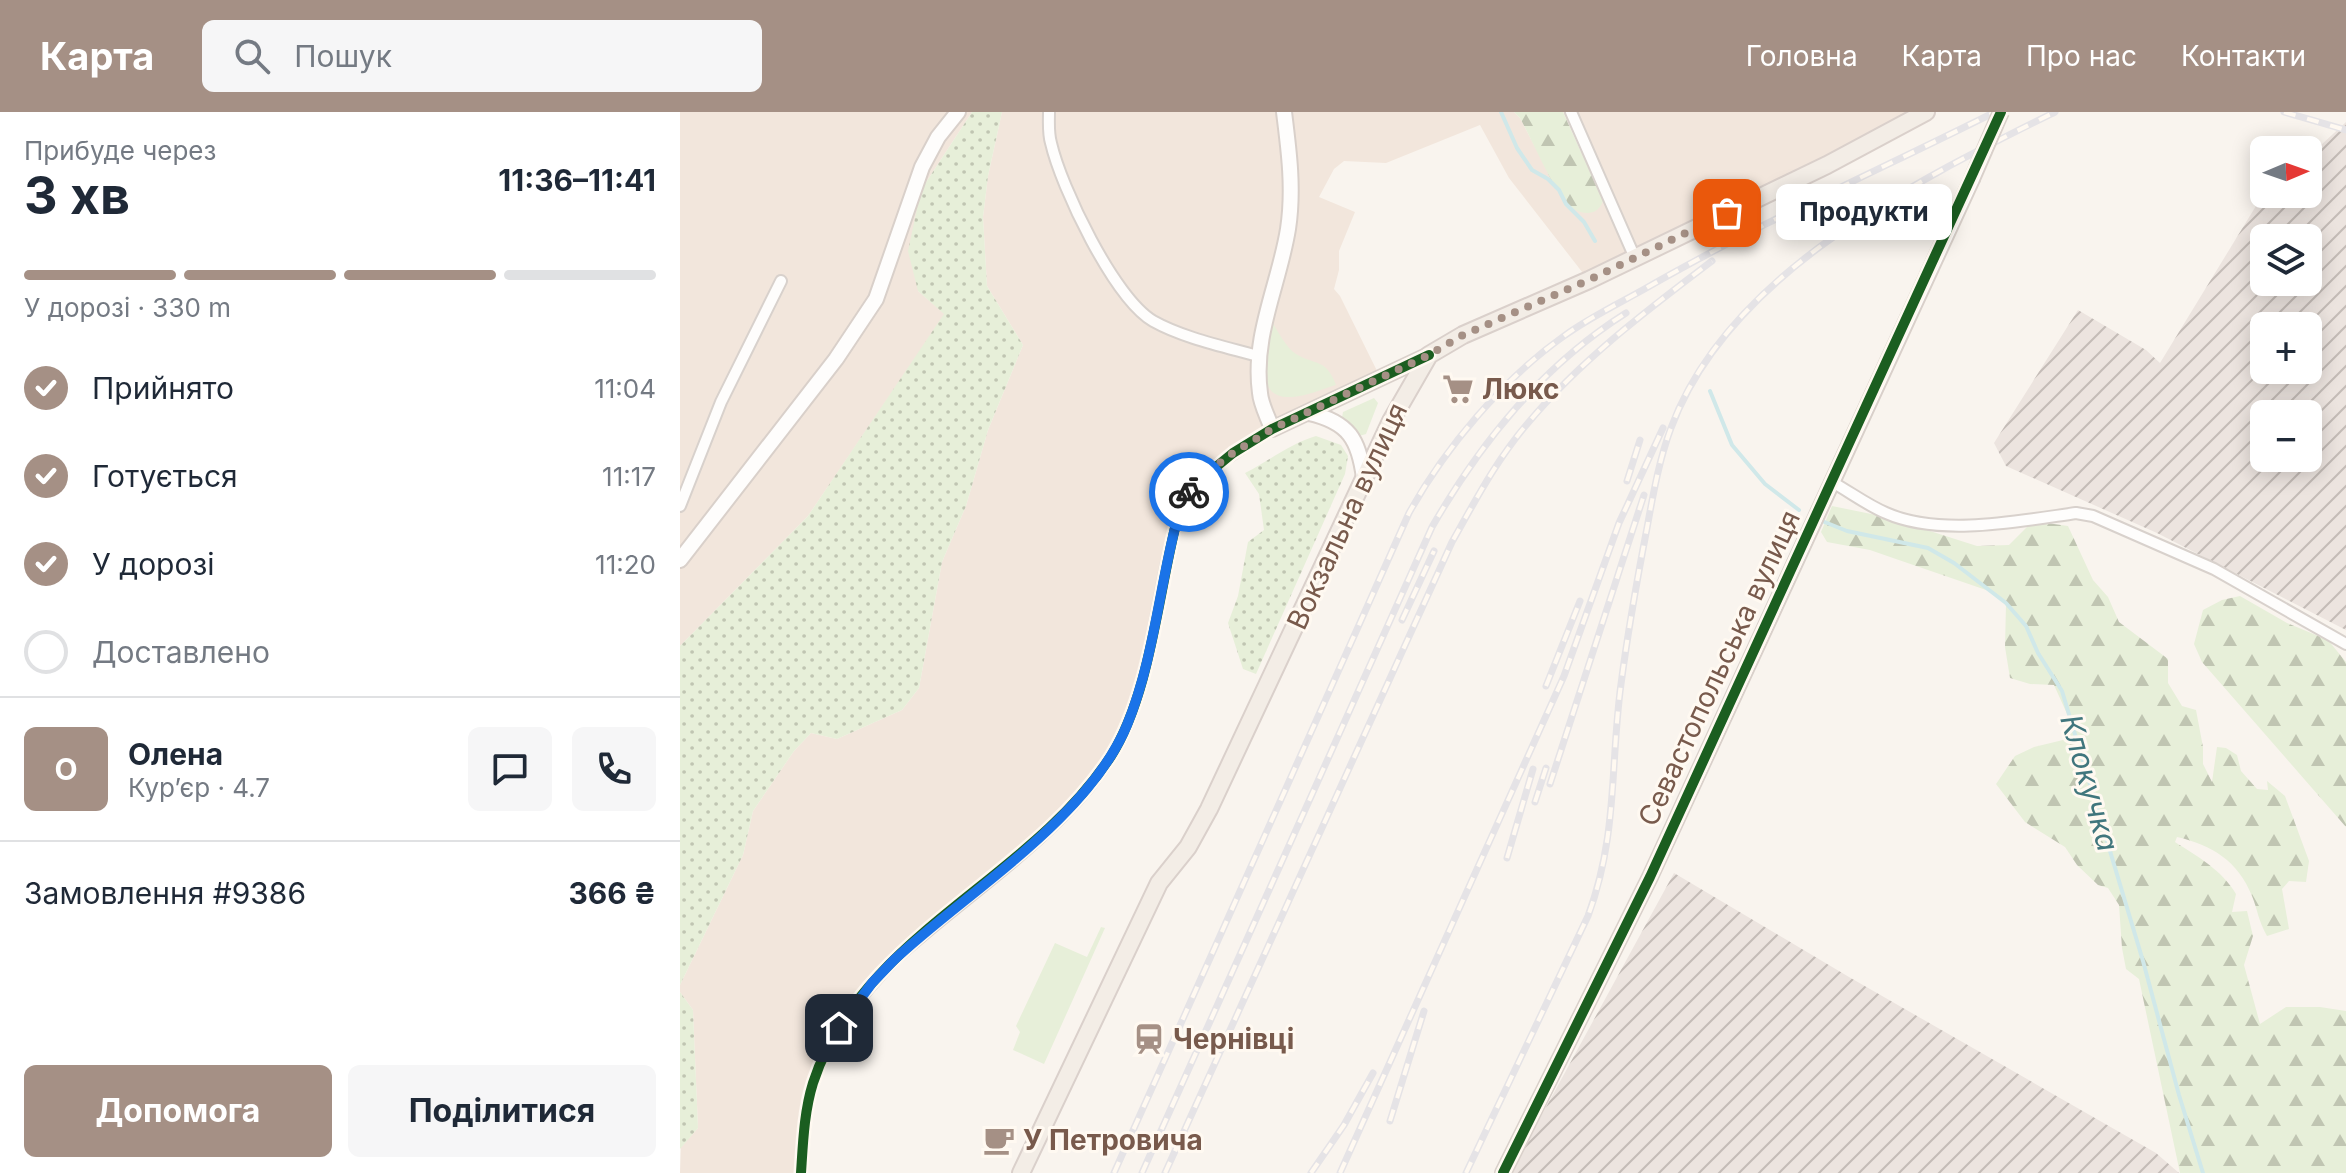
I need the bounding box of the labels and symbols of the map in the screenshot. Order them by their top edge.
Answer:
north arrow [2250,136,2322,208]
pin [1693,179,1761,247]
callout: Продукти [1775,185,1951,241]
supermarket icon: Люкс [1441,372,1475,406]
place label: Люкс [1482,372,1559,406]
street label: Вокзальна вулиця [1280,397,1414,635]
courier [1149,452,1229,532]
street label: Севастопольська вулиця [1631,505,1807,831]
water label: Клокучка [2053,710,2127,855]
pin [805,994,873,1062]
station icon: Чернівці [1132,1022,1166,1056]
place label: Чернівці [1173,1022,1294,1056]
cafe icon: У Петровича [982,1123,1016,1157]
place label: У Петровича [1023,1123,1203,1157]

